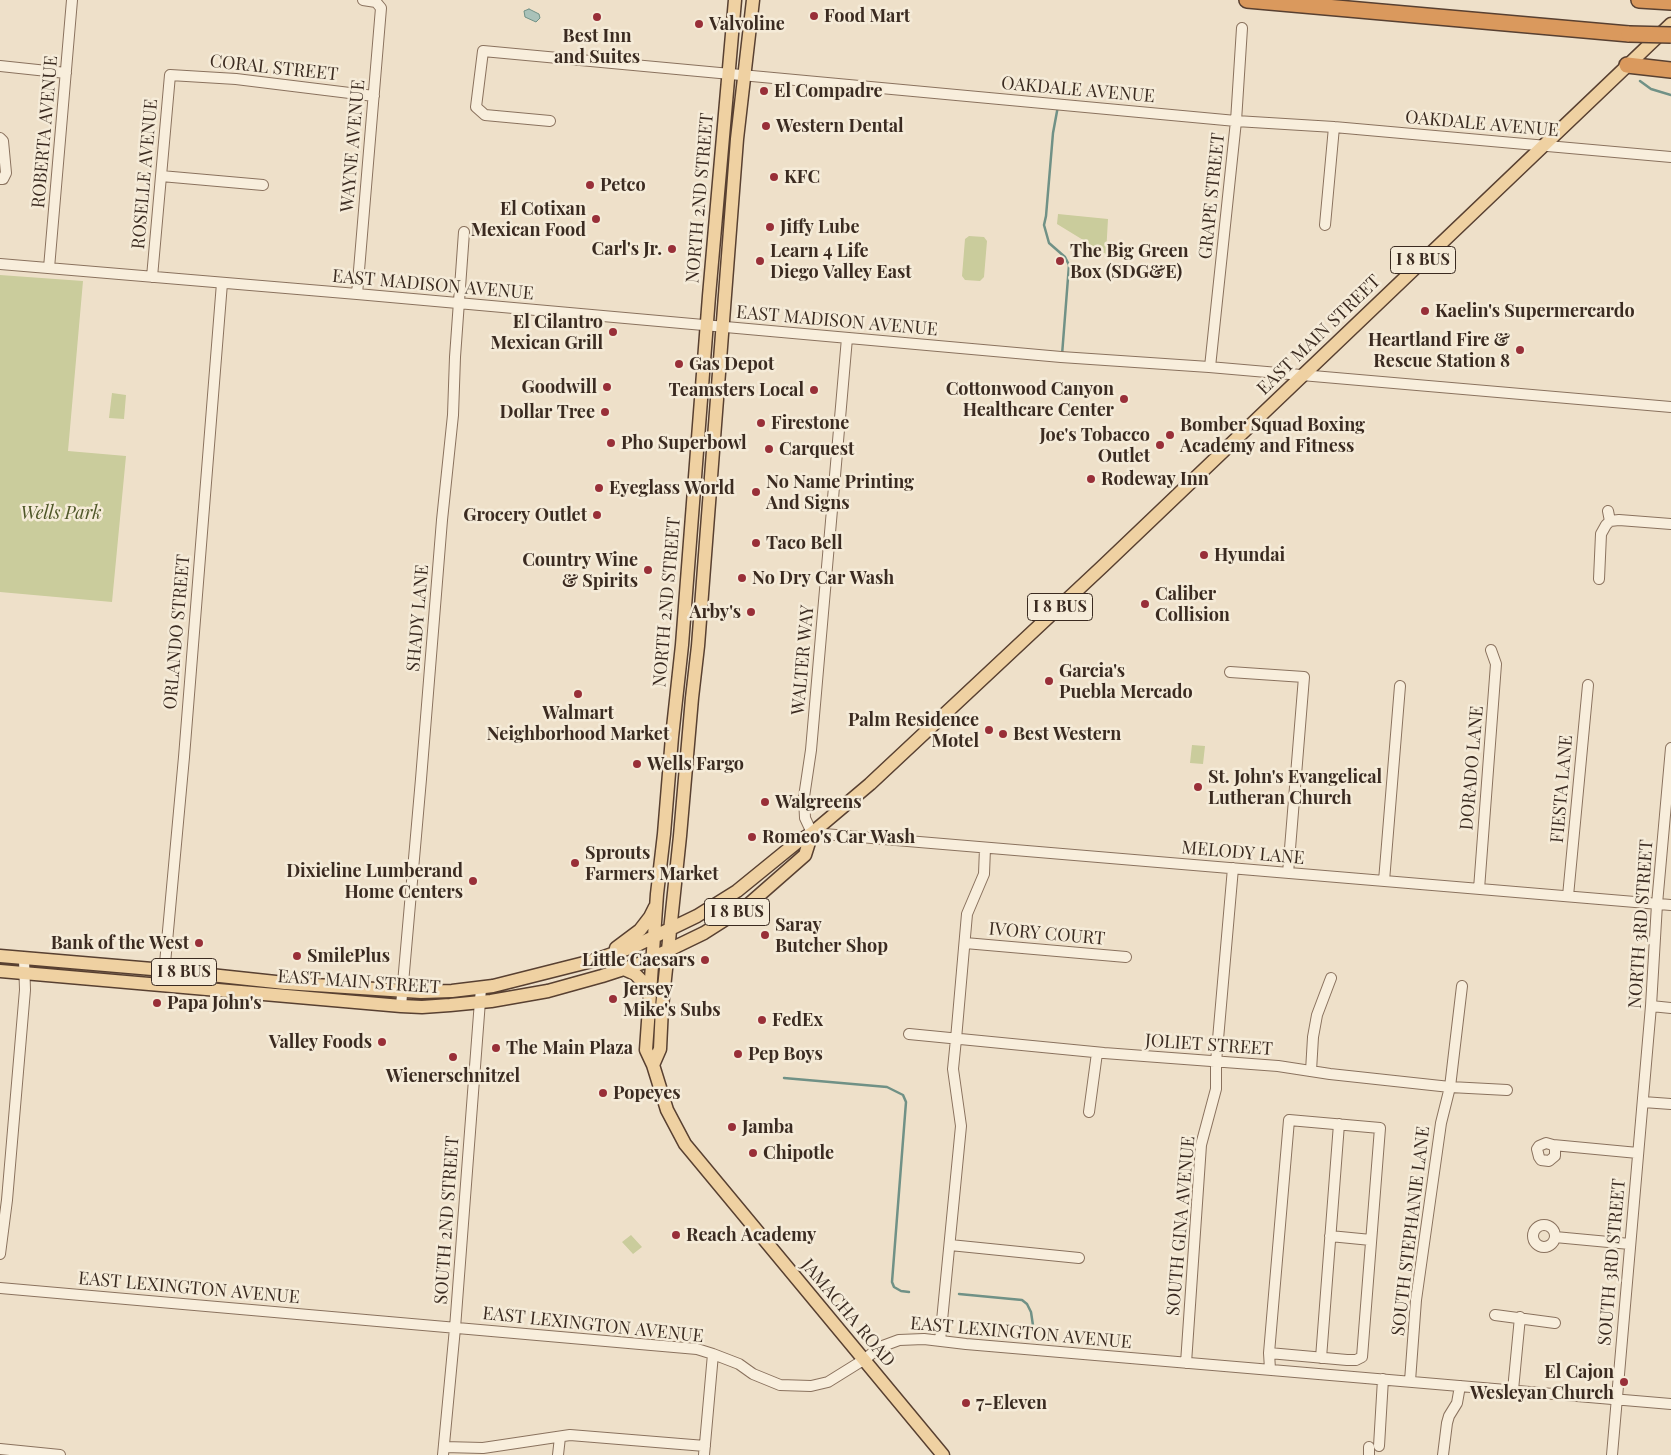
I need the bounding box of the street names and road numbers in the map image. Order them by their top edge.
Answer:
street label: CORAL STREET [209,51,339,85]
street label: ROBERTA AVENUE [28,55,62,209]
street label: OAKDALE AVENUE [1000,73,1156,107]
street label: WAYNE AVENUE [336,79,370,213]
street label: ROSELLE AVENUE [128,98,162,250]
street label: OAKDALE AVENUE [1404,107,1560,141]
street label: NORTH 2ND STREET [682,112,718,284]
street label: GRAPE STREET [1195,132,1229,260]
road number: I 8 BUS [1390,246,1456,274]
street label: EAST MADISON AVENUE [331,265,535,305]
street label: EAST MAIN STREET [1253,271,1385,399]
street label: EAST MADISON AVENUE [735,301,939,341]
street label: NORTH 2ND STREET [649,516,685,688]
street label: ORLANDO STREET [159,554,195,710]
street label: SHADY LANE [403,564,433,672]
road number: I 8 BUS [1028,594,1092,620]
street label: WALTER WAY [787,604,819,716]
street label: DORADO LANE [1456,705,1488,831]
street label: FIESTA LANE [1547,734,1577,844]
street label: MELODY LANE [1181,837,1305,869]
street label: NORTH 3RD STREET [1624,839,1658,1009]
road number: I 8 BUS [704,899,770,926]
street label: IVORY COURT [988,918,1106,950]
road number: I 8 BUS [152,959,216,986]
street label: EAST MAIN STREET [277,966,441,998]
street label: JOLIET STREET [1144,1030,1274,1060]
street label: SOUTH STEPHANIE LANE [1387,1125,1435,1337]
street label: SOUTH 2ND STREET [430,1135,464,1305]
street label: SOUTH GINA AVENUE [1162,1135,1200,1317]
street label: SOUTH 3RD STREET [1594,1178,1630,1346]
street label: JAMACHA ROAD [797,1255,899,1371]
street label: EAST LEXINGTON AVENUE [77,1268,301,1308]
street label: EAST LEXINGTON AVENUE [481,1303,705,1347]
street label: EAST LEXINGTON AVENUE [909,1313,1133,1353]

